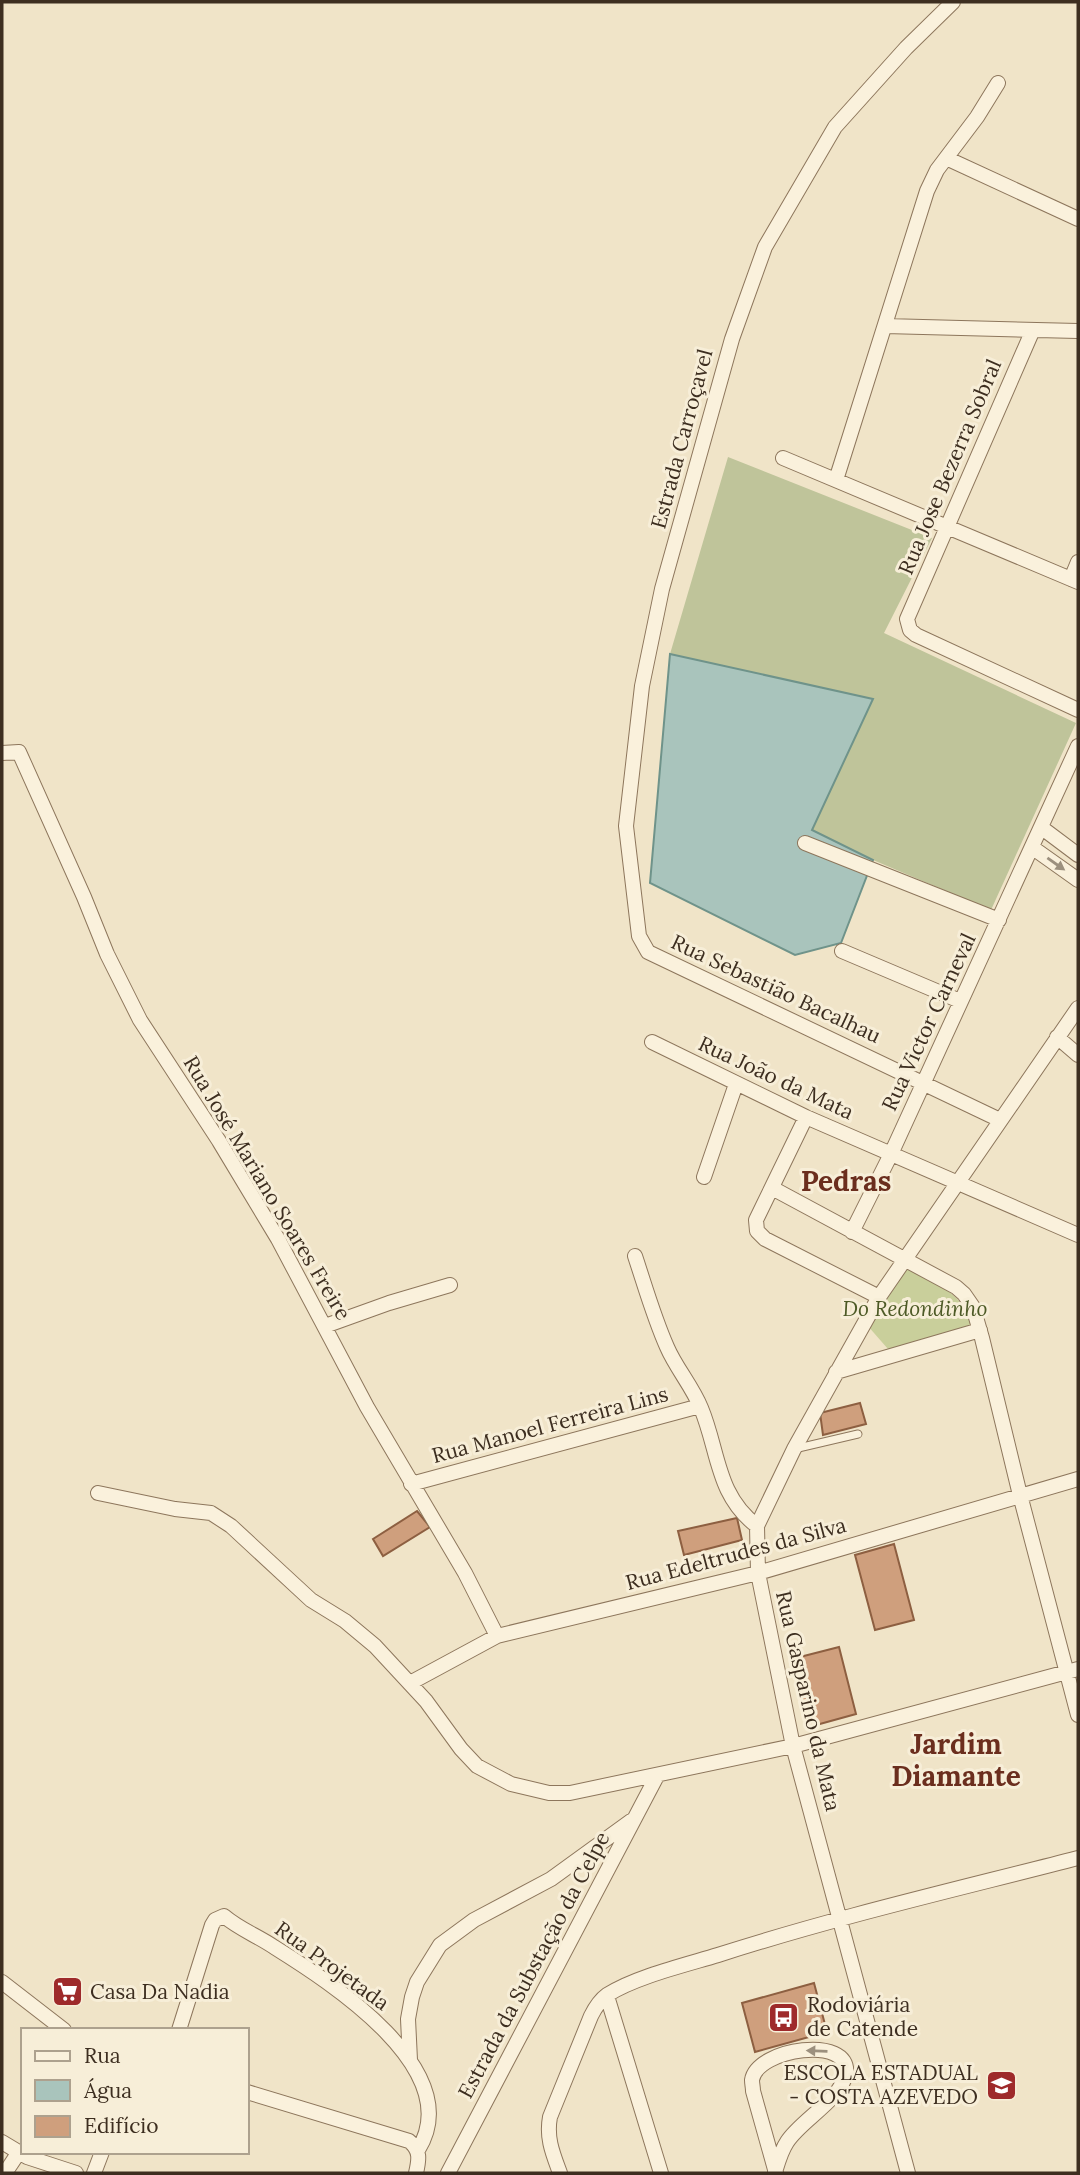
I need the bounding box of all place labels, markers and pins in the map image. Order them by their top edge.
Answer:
supermarket icon: Casa Da Nadia [50,1975,84,2009]
place label: Casa Da Nadia [90,1978,230,2005]
place label: Rodoviária de Catende [807,1991,918,2042]
bus stop icon: Rodoviária de Catende [767,2000,801,2034]
place label: ESCOLA ESTADUAL - COSTA AZEVEDO [784,2059,978,2110]
school or university icon: ESCOLA ESTADUAL - COSTA AZEVEDO [984,2068,1018,2102]

